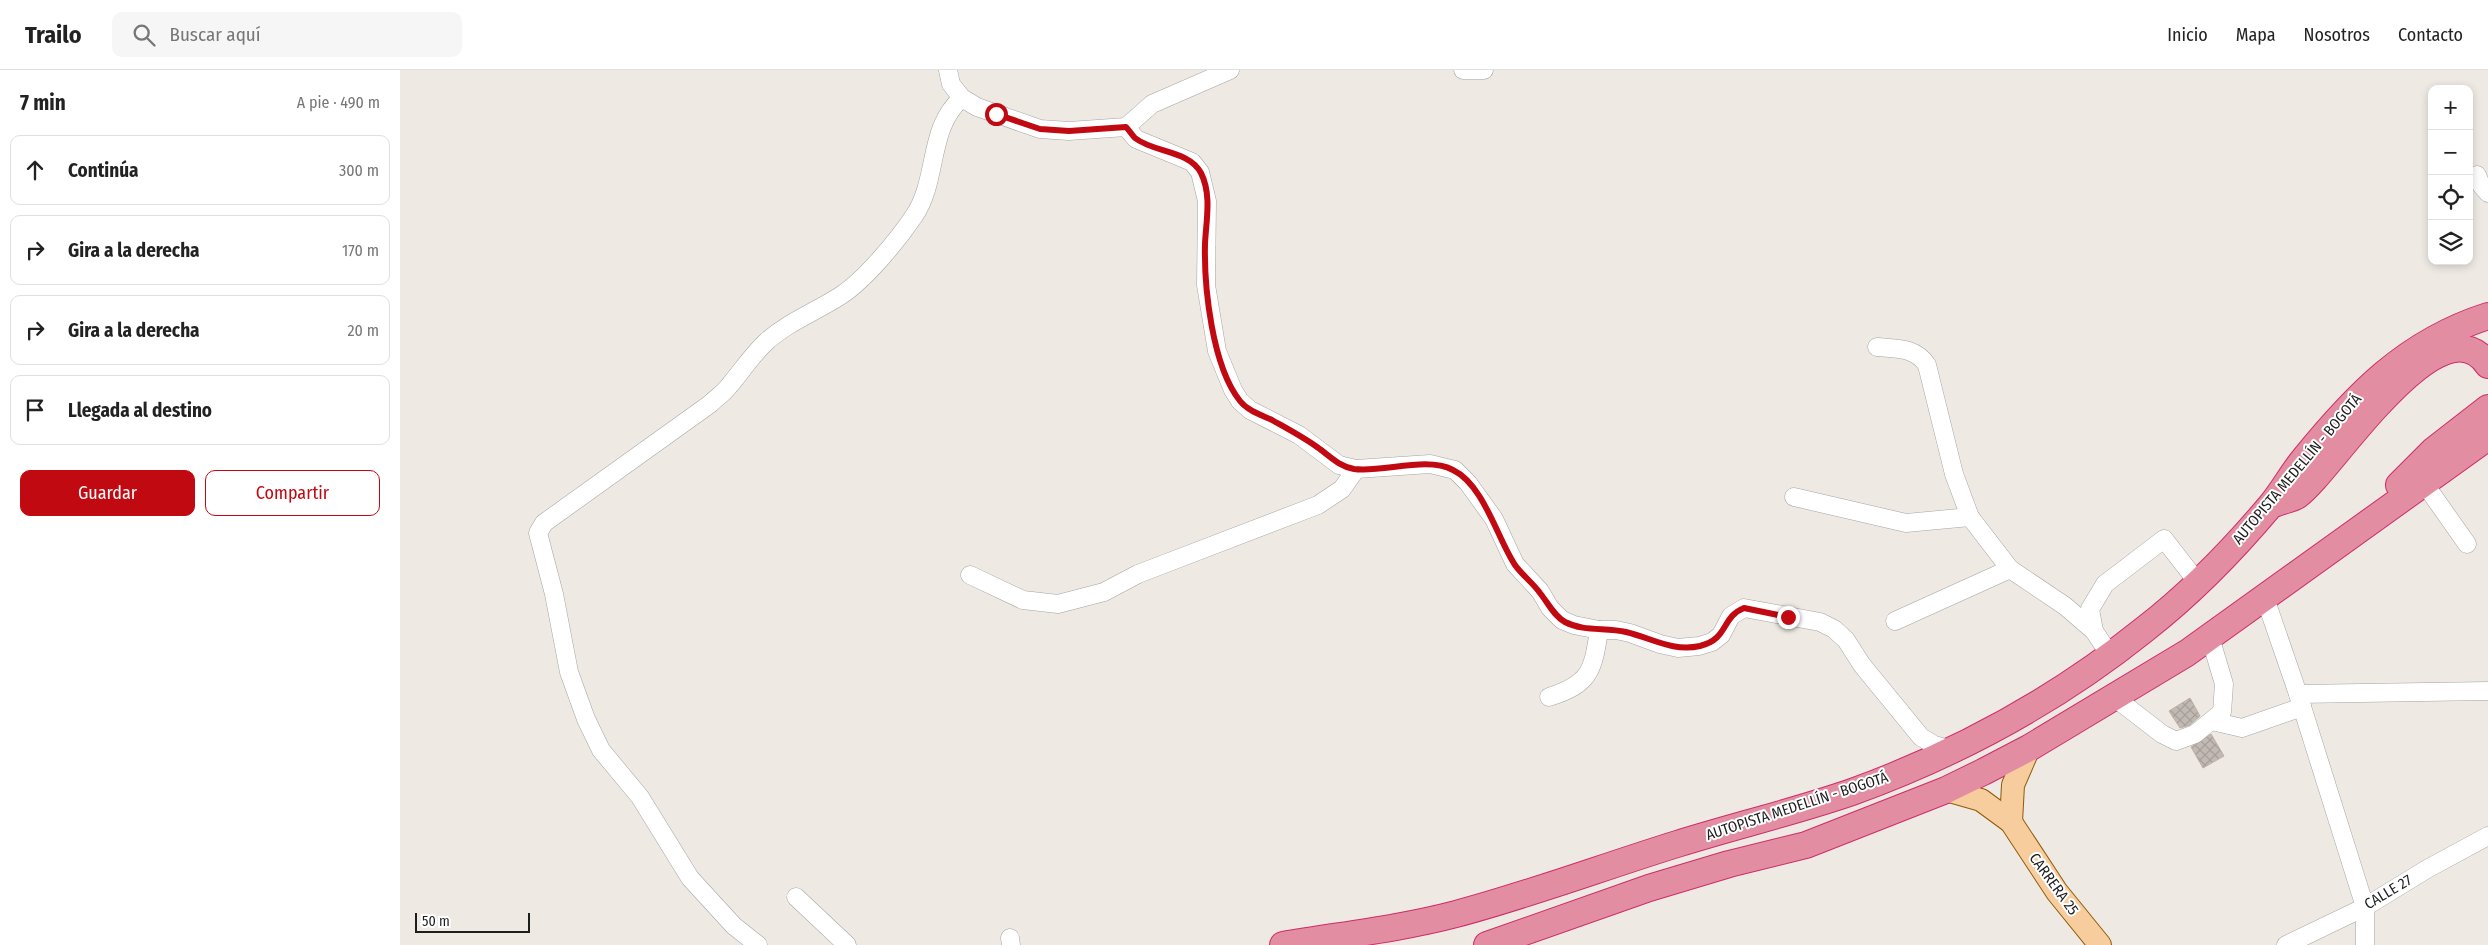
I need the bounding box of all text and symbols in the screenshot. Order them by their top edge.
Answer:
search box [112,12,462,57]
text: Trailo [25,21,82,49]
icon: search [130,21,158,49]
text: Buscar aquí [170,23,261,46]
text: Inicio [2167,24,2208,46]
text: Mapa [2236,24,2276,46]
text: Nosotros [2304,24,2370,46]
text: Contacto [2398,24,2463,46]
map controls [2428,85,2473,265]
button: + [2428,85,2473,130]
text: 7 min [20,90,66,116]
text: A pie · 490 m [297,93,380,112]
route start [985,103,1008,126]
button: − [2428,130,2473,175]
icon: ahead [21,156,49,184]
text: Continúa [68,159,139,182]
text: 300 m [339,161,379,180]
button: locate [2428,175,2473,220]
button: layers [2428,220,2473,265]
icon: right [21,236,49,264]
text: Gira a la derecha [68,239,200,262]
text: 170 m [342,241,379,260]
icon: right [21,316,49,344]
text: Gira a la derecha [68,319,200,342]
text: 20 m [348,321,379,340]
street label: AUTOPISTA MEDELLÍN - BOGOTÁ [2229,390,2365,548]
icon: arrive [21,396,49,424]
text: Llegada al destino [68,399,212,422]
button: Guardar [20,470,195,516]
button: Compartir [205,470,380,516]
route end [1777,606,1800,629]
street label: AUTOPISTA MEDELLÍN - BOGOTÁ [1704,768,1890,844]
street label: CARRERA 25 [2026,850,2083,918]
street label: CALLE 27 [2361,871,2415,913]
scale bar [415,910,530,933]
text: 50 m [422,913,450,930]

